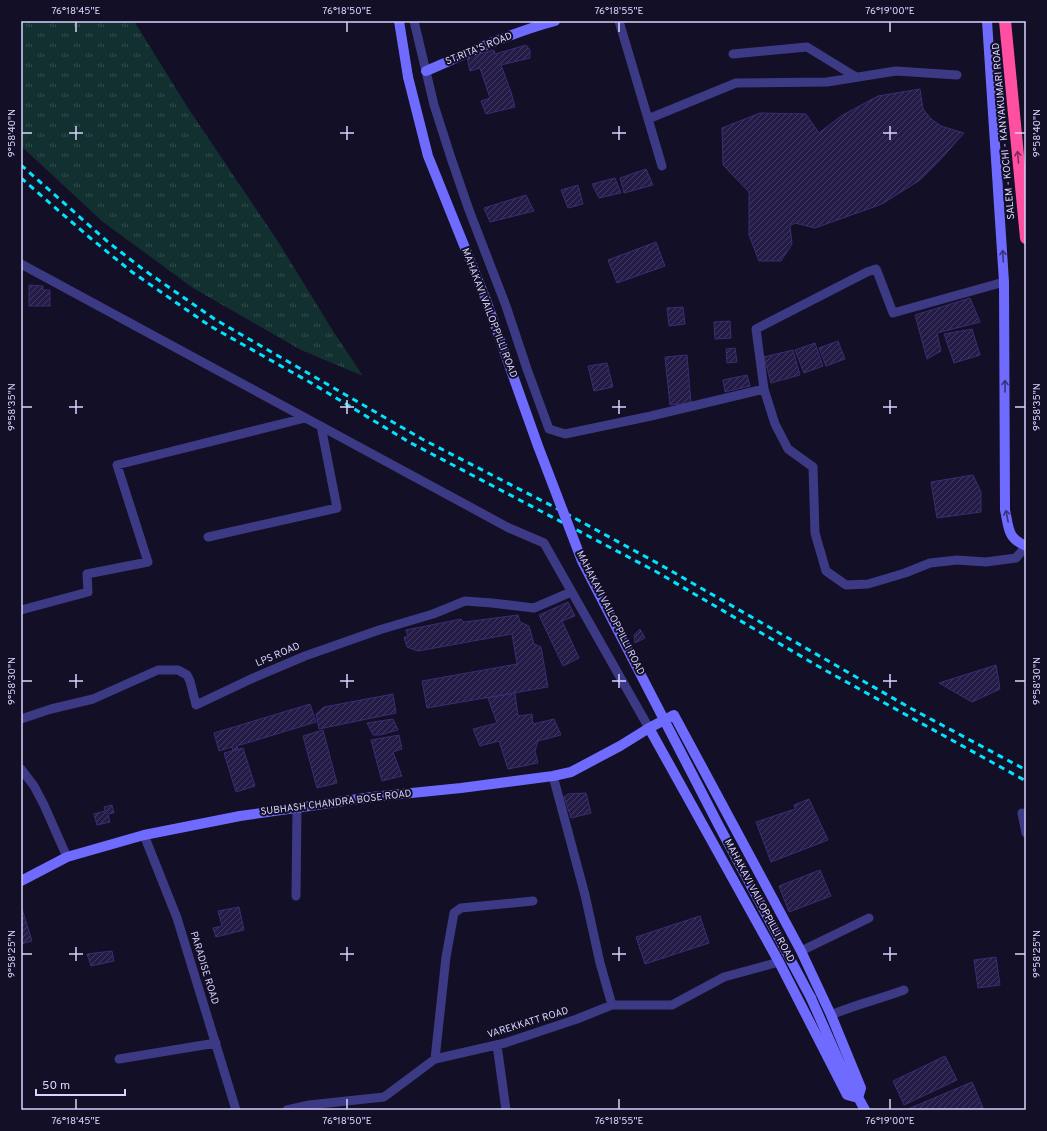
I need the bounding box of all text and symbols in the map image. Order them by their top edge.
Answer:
text: 76°18'45"E [51,5,101,18]
text: 76°18'50"E [322,5,372,18]
text: 76°18'55"E [594,5,644,18]
text: 76°19'00"E [865,5,915,18]
street label: ST.RITA'S ROAD [444,30,515,68]
street label: SALEM - KOCHI - KANYAKUMARI ROAD [990,42,1018,220]
text: 9°58'40"N [6,109,19,157]
text: 9°58'40"N [1031,109,1044,157]
one-way arrow [1015,151,1022,164]
street label: MAHAKAVI VAILOPPILLI ROAD [458,246,520,380]
one-way arrow [999,250,1006,263]
one-way arrow [1001,380,1009,393]
text: 9°58'35"N [6,383,19,431]
text: 9°58'35"N [1031,383,1044,431]
one-way arrow [1002,510,1010,523]
street label: MAHAKAVI VAILOPPILLI ROAD [573,549,647,678]
street label: LPS ROAD [254,640,302,670]
text: 9°58'30"N [6,657,19,705]
text: 9°58'30"N [1031,657,1044,705]
street label: SUBHASH CHANDRA BOSE ROAD [260,787,412,819]
street label: MAHAKAVI VAILOPPILLI ROAD [721,837,797,965]
text: 9°58'25"N [6,930,19,978]
street label: PARADISE ROAD [187,930,221,1006]
text: 9°58'25"N [1031,930,1044,978]
street label: VAREKKATT ROAD [486,1004,570,1042]
scale bar [36,1071,125,1097]
text: 50 m [42,1078,70,1094]
text: 76°18'45"E [51,1115,101,1128]
text: 76°18'50"E [322,1115,372,1128]
text: 76°18'55"E [594,1115,644,1128]
text: 76°19'00"E [865,1115,915,1128]

